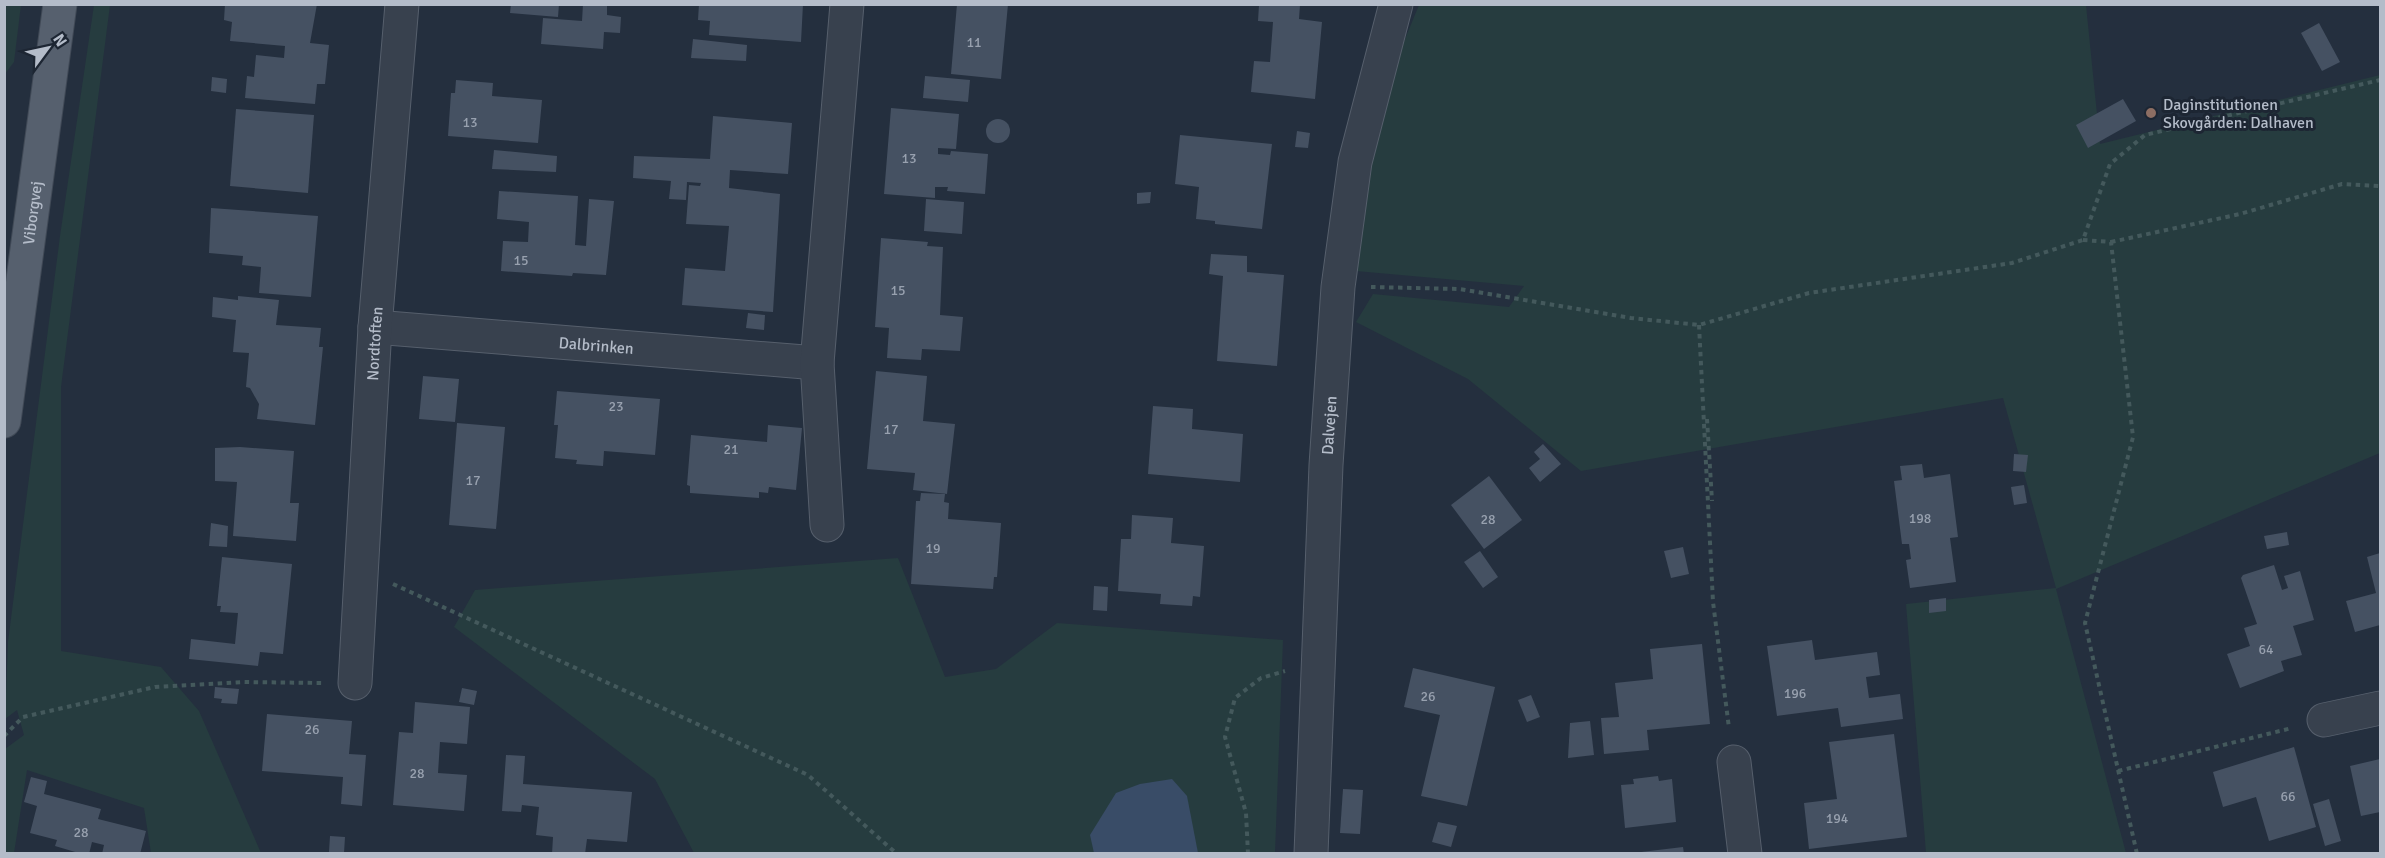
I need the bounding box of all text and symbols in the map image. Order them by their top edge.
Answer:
north arrow [18,18,78,78]
text: N [48,30,71,50]
house number: 11 [966,34,982,51]
place label: Daginstitutionen Skovgården: Dalhaven [2163,95,2314,133]
marker: Daginstitutionen Skovgården: Dalhaven [2144,106,2158,120]
house number: 13 [462,114,478,131]
house number: 13 [901,150,917,167]
street label: Viborgvej [19,180,47,246]
house number: 15 [513,252,529,269]
house number: 15 [890,282,906,299]
street label: Nordtoften [363,306,388,381]
street label: Dalbrinken [558,333,634,359]
street label: Dalvejen [1318,395,1342,456]
house number: 23 [608,398,624,415]
house number: 17 [883,421,899,438]
house number: 21 [723,441,739,458]
house number: 17 [465,472,481,489]
house number: 198 [1909,510,1931,527]
house number: 28 [1480,511,1496,528]
house number: 19 [925,540,941,557]
house number: 64 [2258,641,2274,658]
house number: 196 [1784,685,1806,702]
house number: 26 [1420,688,1436,705]
house number: 26 [304,721,320,738]
house number: 28 [409,765,425,782]
house number: 66 [2280,788,2296,805]
house number: 194 [1826,810,1849,827]
house number: 28 [73,824,89,841]

